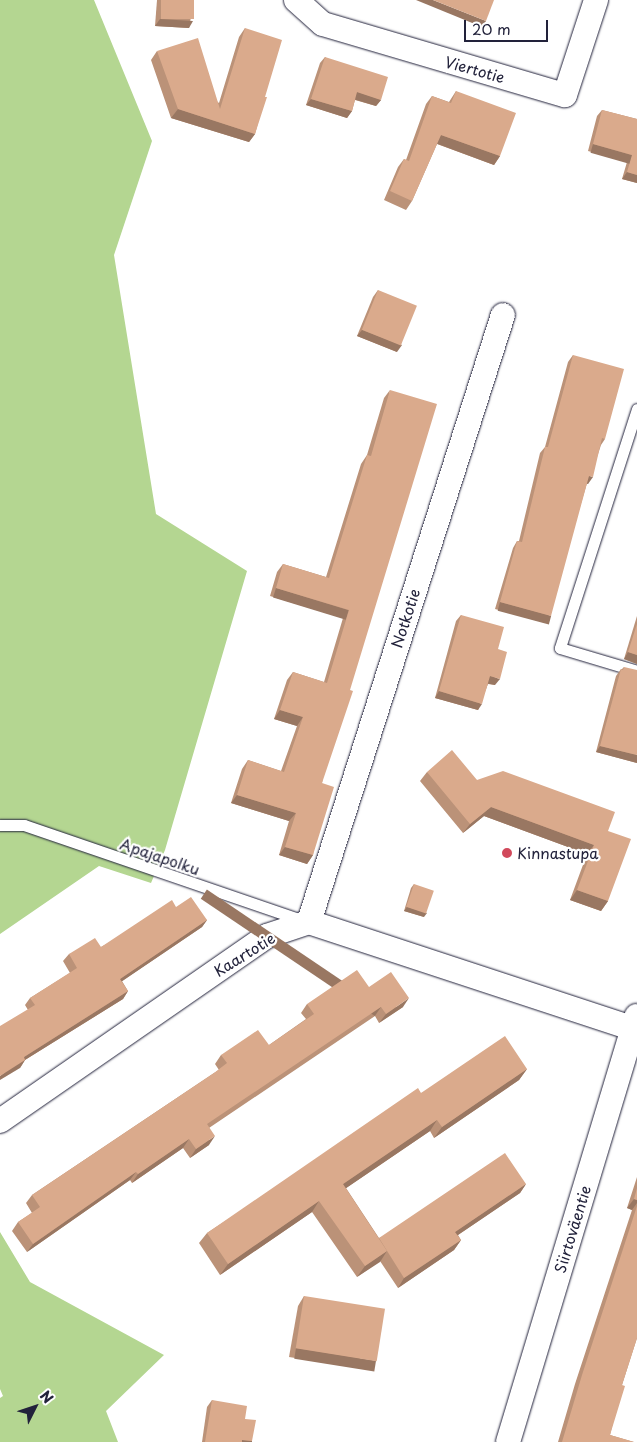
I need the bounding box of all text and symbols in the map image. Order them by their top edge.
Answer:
scale bar [467,10,551,42]
text: 20 m [472,17,511,40]
street label: Viertotie [443,52,507,86]
street label: Notkotie [387,586,423,650]
street label: Apajapolku [118,834,202,878]
place label: Kinnastupa [517,844,598,862]
marker: Kinnastupa [501,847,513,859]
street label: Kaartotie [210,928,278,980]
street label: Siirtoväentie [550,1183,594,1275]
north arrow [10,1382,60,1432]
text: N [35,1386,58,1408]

